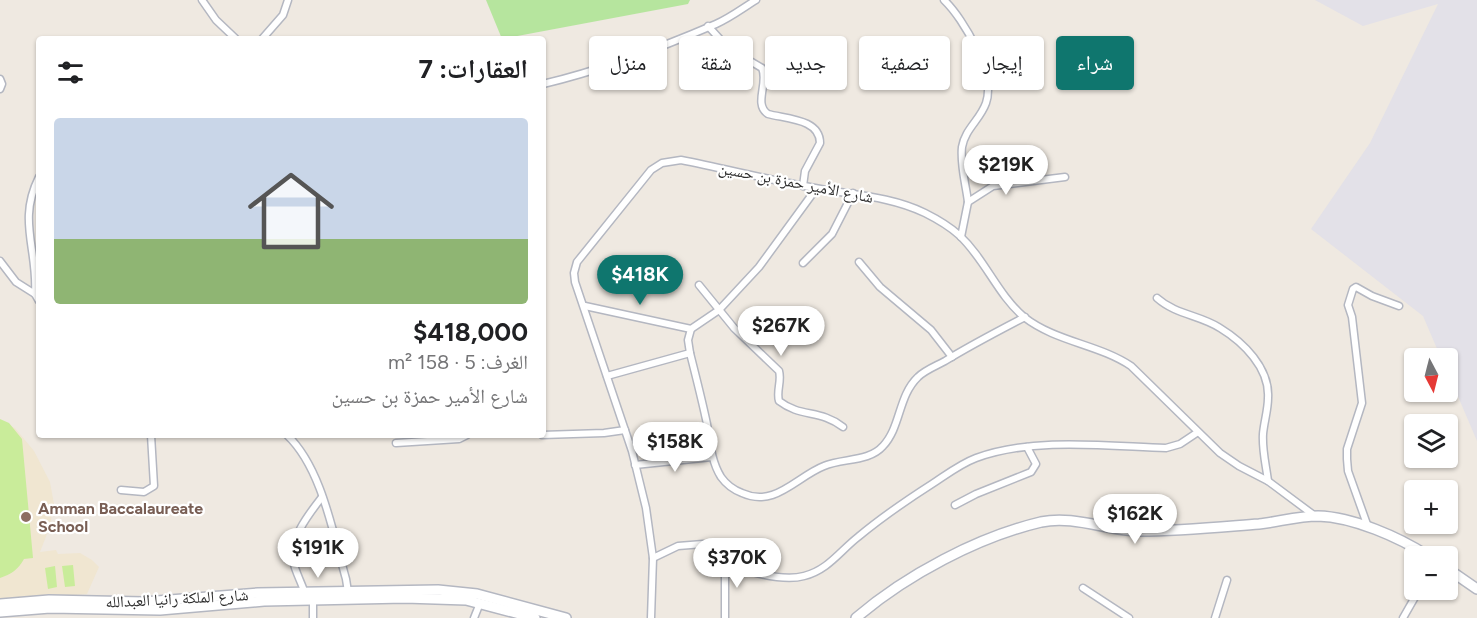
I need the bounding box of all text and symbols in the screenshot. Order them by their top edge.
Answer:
chip: منزل [589,36,667,90]
chip: شقة [679,36,753,90]
chip: جديد [765,36,847,90]
chip: تصفية [859,36,950,90]
chip: إيجار [962,36,1044,90]
chip: شراء [1056,36,1134,90]
text: العقارات: 7 [419,53,528,85]
icon: filters [54,56,87,89]
pin: $219K [964,145,1048,196]
text: $219K [978,152,1034,176]
icon: home [237,157,345,265]
street label: شارع الأمير حمزة بن حسين [717,158,875,208]
pin: $418K [598,255,682,306]
text: $418K [611,262,669,286]
pin: $267K [739,306,823,357]
text: $267K [752,313,810,337]
text: $418,000 [413,316,528,348]
north arrow [1404,348,1458,402]
map controls [1404,348,1458,600]
text: الغرف: 5 · 158 m² [388,350,528,374]
text: شارع الأمير حمزة بن حسين [331,384,528,408]
button: layers [1404,414,1458,468]
pin: $158K [633,422,717,473]
text: $158K [647,429,703,453]
button: + [1404,480,1458,534]
pin: $162K [1093,494,1177,545]
place label: Amman Baccalaureate School [38,499,203,536]
text: $162K [1107,501,1163,525]
marker: Amman Baccalaureate School [19,510,33,524]
pin: $191K [276,528,360,579]
text: $191K [292,535,344,559]
pin: $370K [695,538,779,589]
text: $370K [707,545,767,569]
button: − [1404,546,1458,600]
street label: شارع الملكة رانيا العبدالله [105,585,249,613]

